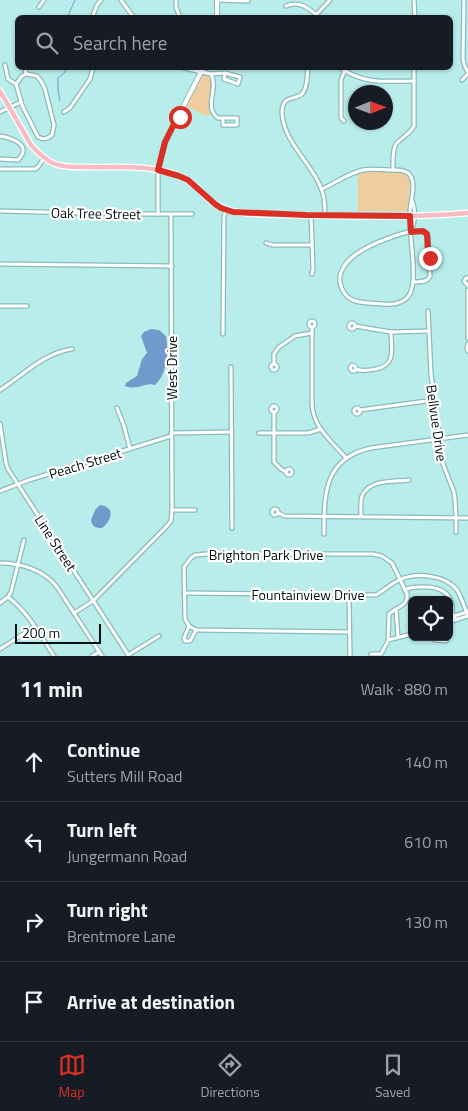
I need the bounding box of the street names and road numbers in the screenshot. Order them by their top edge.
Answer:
street label: Oak Tree Street [51,202,141,224]
street label: West Drive [161,336,182,400]
street label: Bellvue Drive [421,383,453,463]
street label: Peach Street [46,442,124,484]
street label: Line Street [30,511,82,575]
street label: Brighton Park Drive [209,544,323,565]
street label: Fountainview Drive [251,584,365,605]

